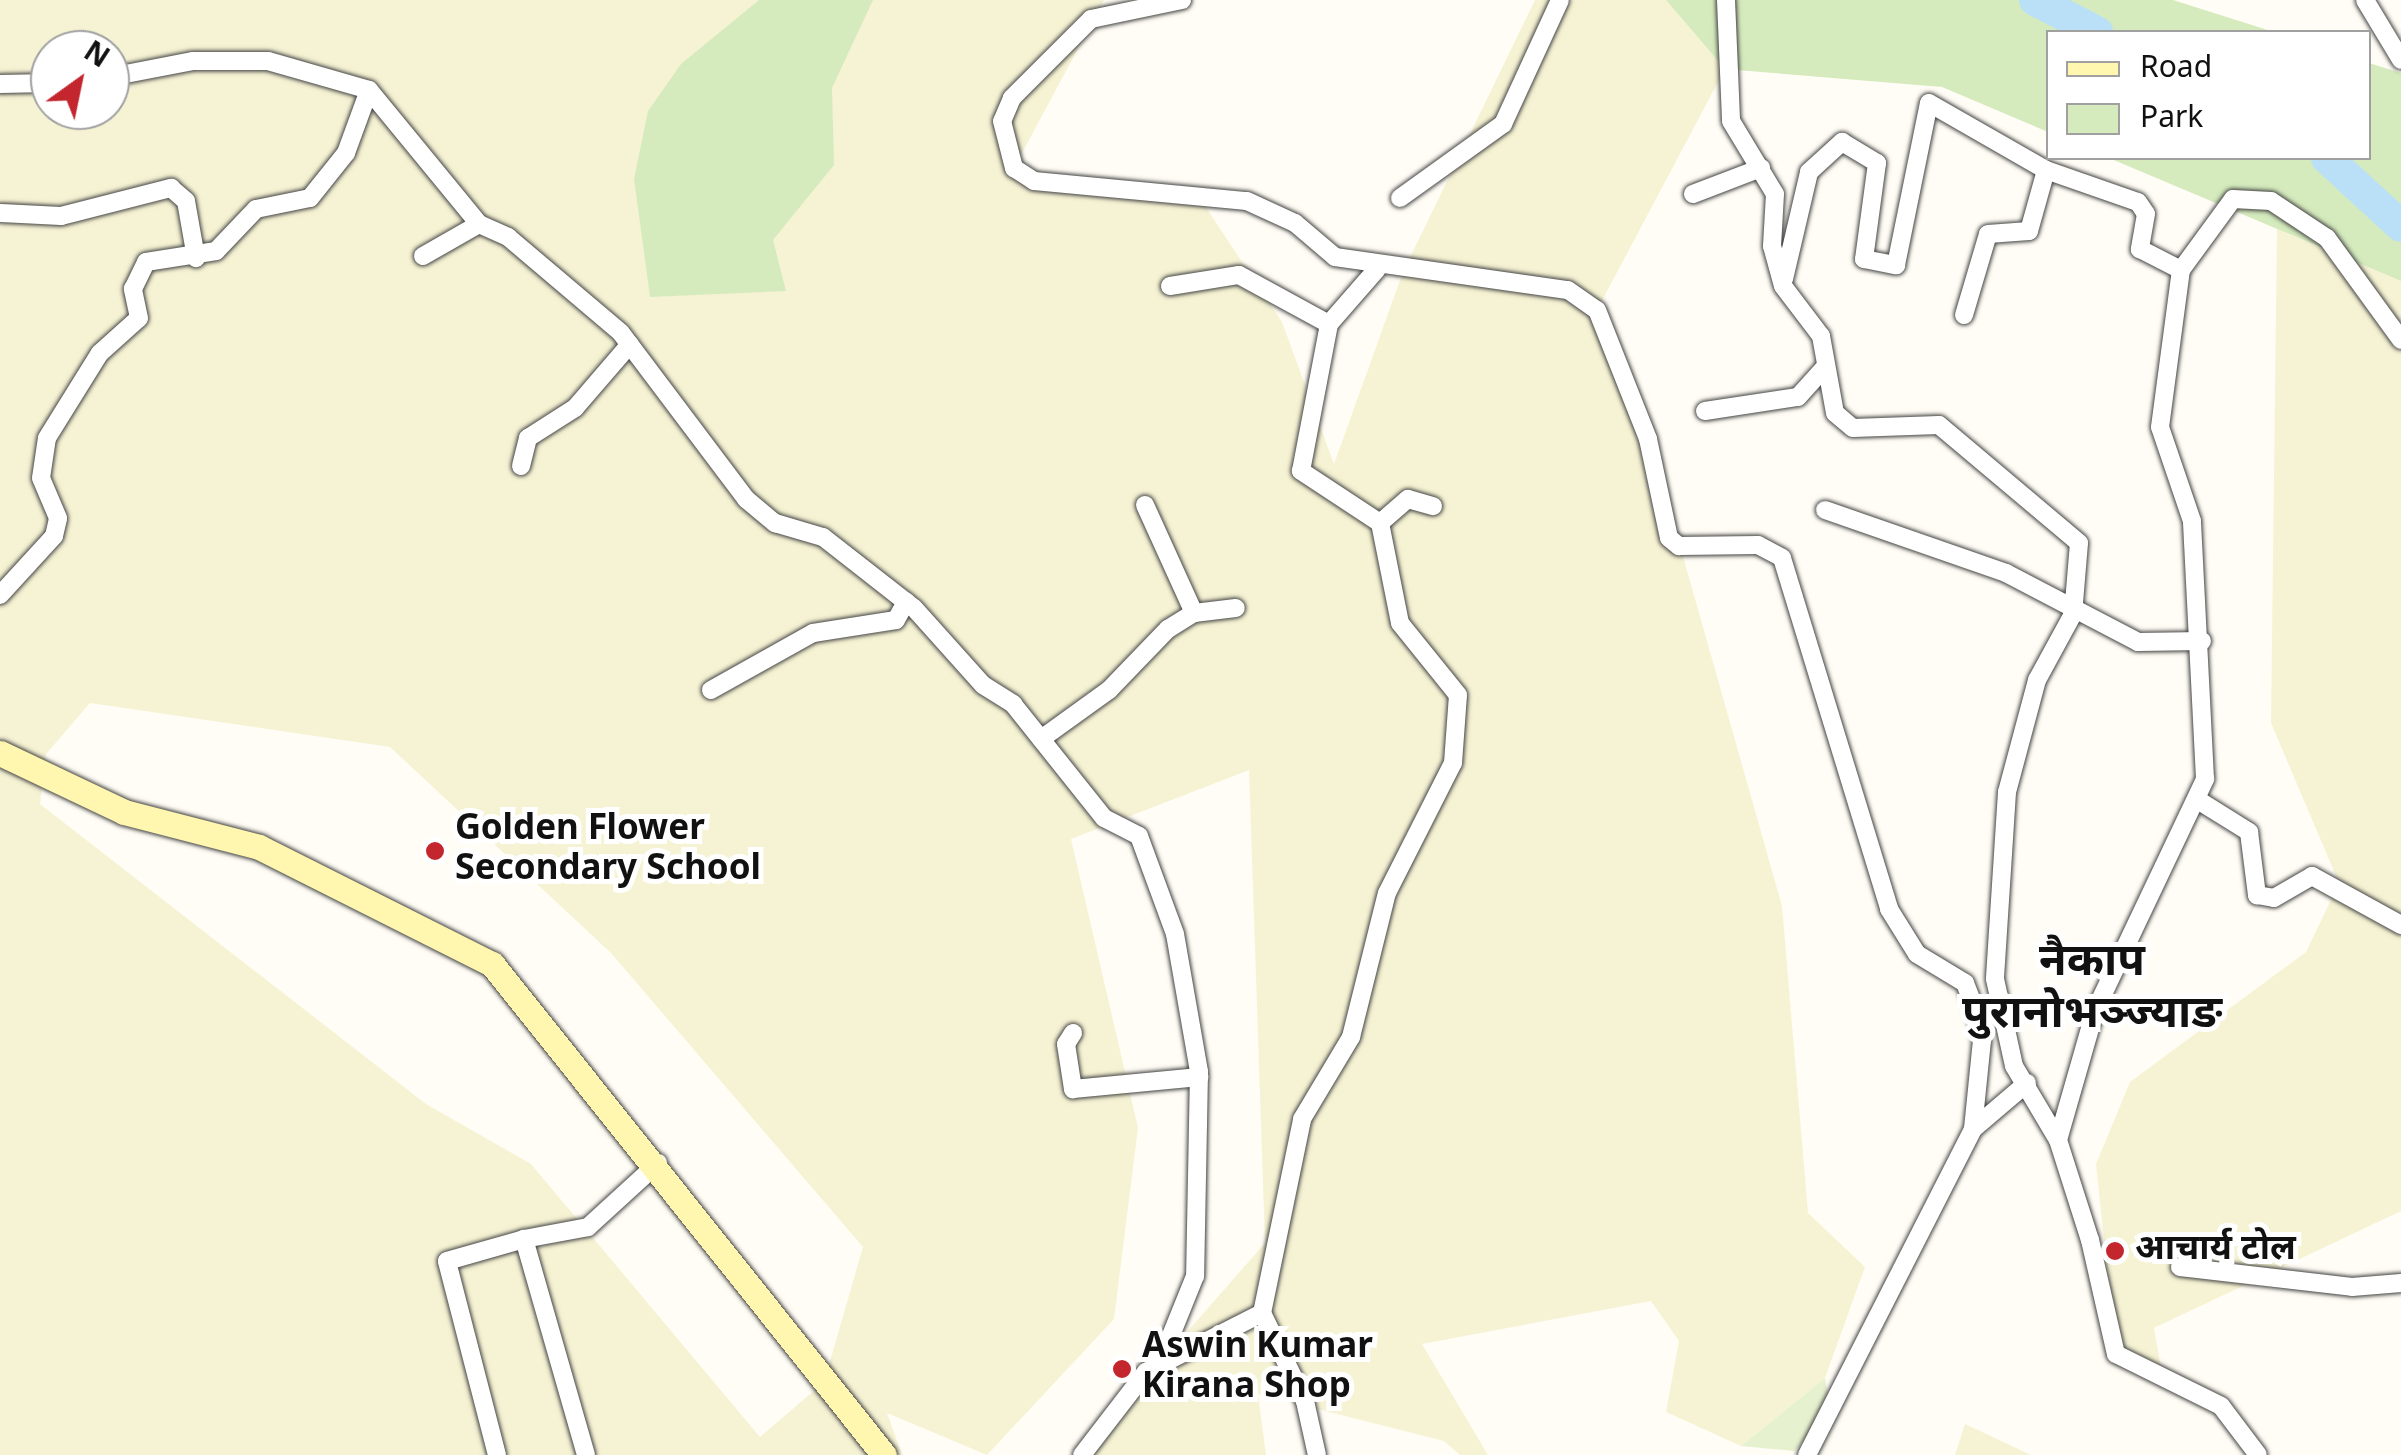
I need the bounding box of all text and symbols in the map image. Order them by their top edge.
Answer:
north arrow [30,30,130,130]
legend [2046,30,2371,160]
text: N [76,35,115,78]
text: Road [2140,50,2212,89]
text: Park [2140,100,2203,139]
place label: Golden Flower Secondary School [455,810,761,892]
marker: Golden Flower Secondary School [424,840,446,862]
district label: नैकाप पुरानोभञ्ज्याङ [1962,938,2222,1044]
place label: आचार्य टोल [2135,1230,2296,1272]
marker: आचार्य टोल [2104,1240,2126,1262]
place label: Aswin Kumar Kirana Shop [1142,1328,1373,1410]
marker: Aswin Kumar Kirana Shop [1111,1358,1133,1380]

